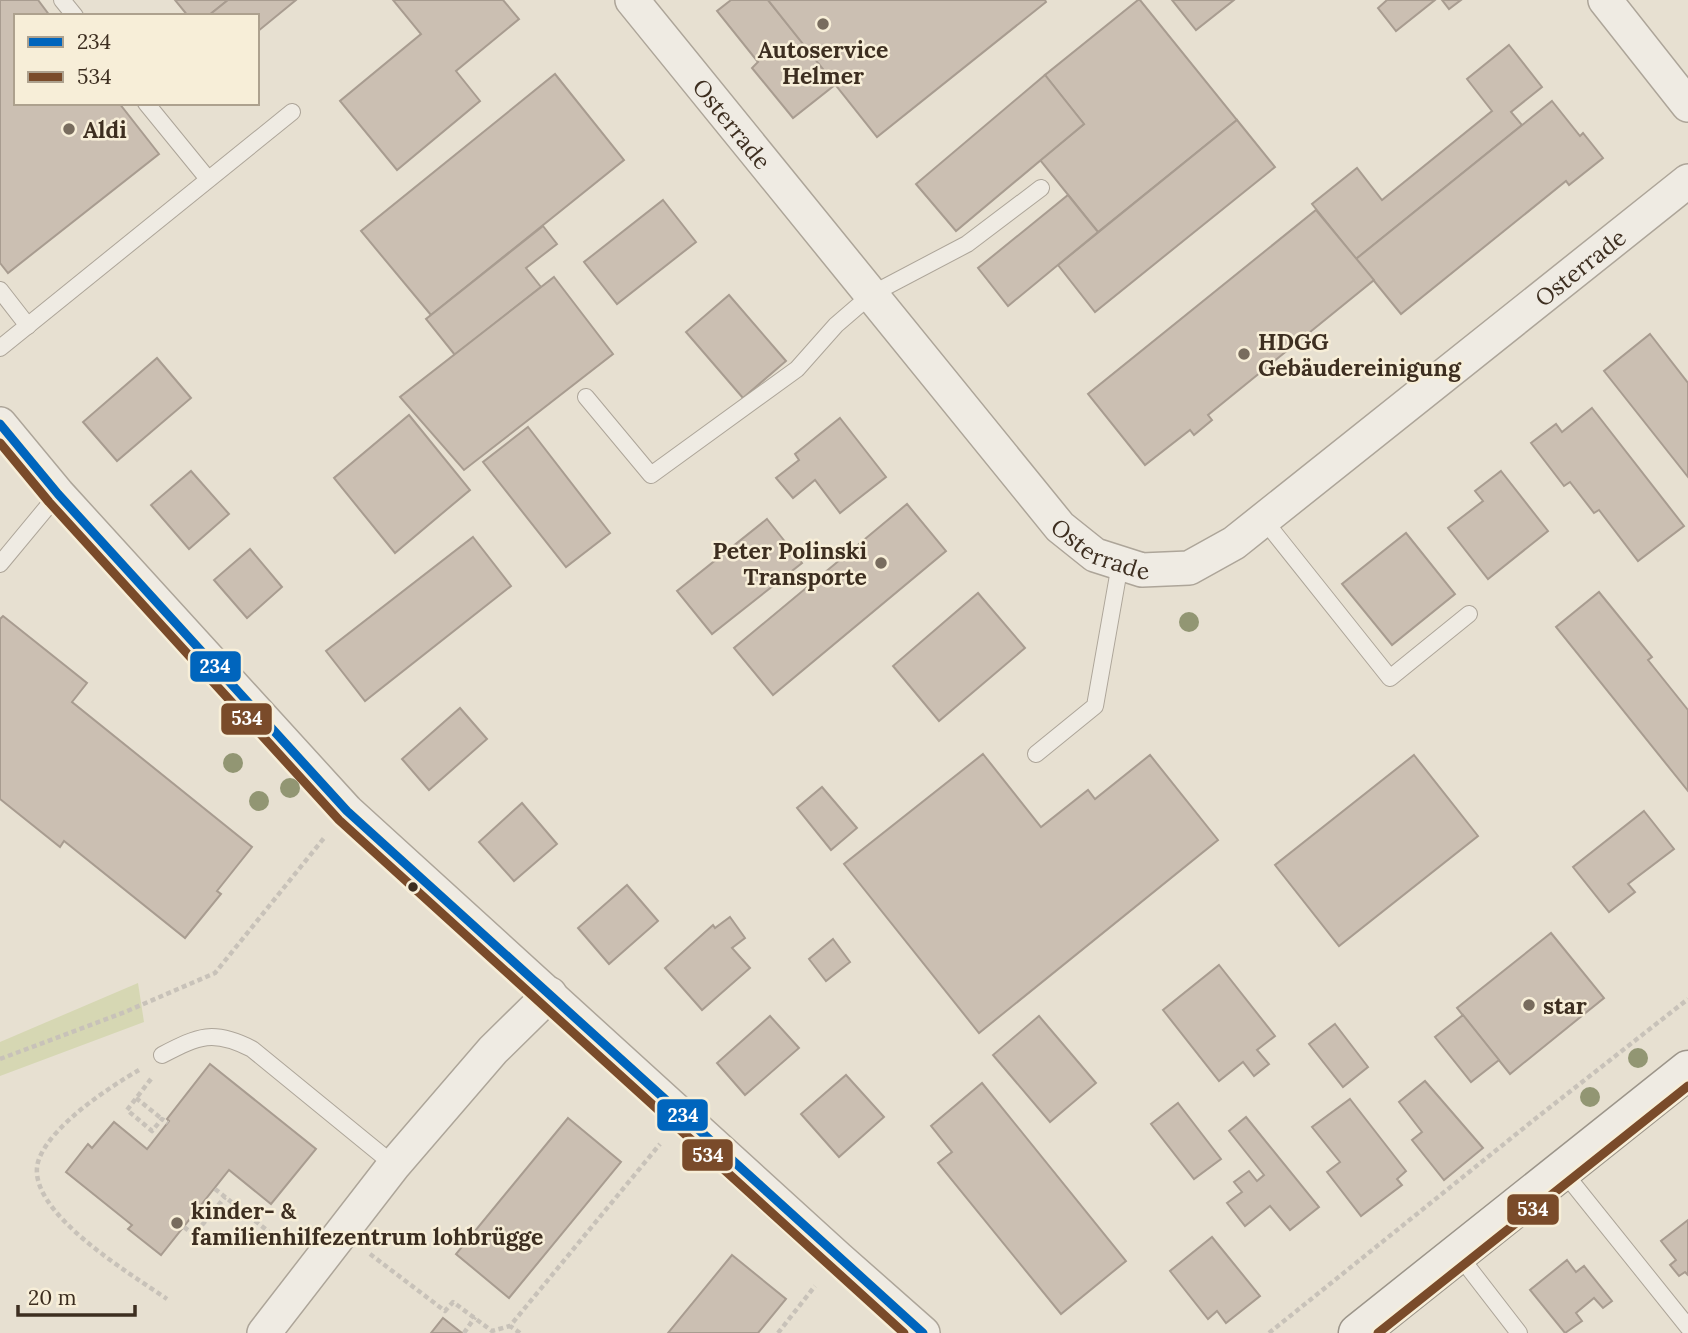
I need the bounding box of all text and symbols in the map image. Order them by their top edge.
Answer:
legend [14,14,259,105]
marker: Autoservice Helmer [815,16,831,32]
text: 234 [77,28,111,55]
place label: Autoservice Helmer [758,35,888,90]
text: 534 [77,63,112,90]
street label: Osterrade [687,72,778,175]
place label: Aldi [83,115,127,144]
marker: Aldi [61,121,77,137]
street label: Osterrade [1529,222,1631,312]
place label: HDGG Gebäudereinigung [1258,327,1462,382]
marker: HDGG Gebäudereinigung [1236,346,1252,362]
street label: Osterrade [1045,511,1150,585]
place label: Peter Polinski Transporte [712,536,867,591]
marker: Peter Polinski Transporte [873,555,889,571]
line badge: 234 [189,650,242,683]
text: 234 [199,654,231,678]
line badge: 534 [220,702,273,736]
text: 534 [231,706,263,730]
unlabelled marker [406,880,420,894]
place label: star [1543,991,1587,1020]
marker: star [1521,997,1537,1013]
line badge: 234 [656,1098,709,1132]
text: 234 [667,1103,699,1127]
line badge: 534 [681,1138,734,1172]
text: 534 [692,1143,724,1167]
line badge: 534 [1506,1193,1560,1226]
place label: kinder- & familienhilfezentrum lohbrügge [191,1196,543,1251]
text: 534 [1517,1197,1549,1221]
marker: kinder- & familienhilfezentrum lohbrügge [169,1215,185,1231]
scale bar [18,1274,135,1318]
text: 20 m [28,1284,77,1311]

